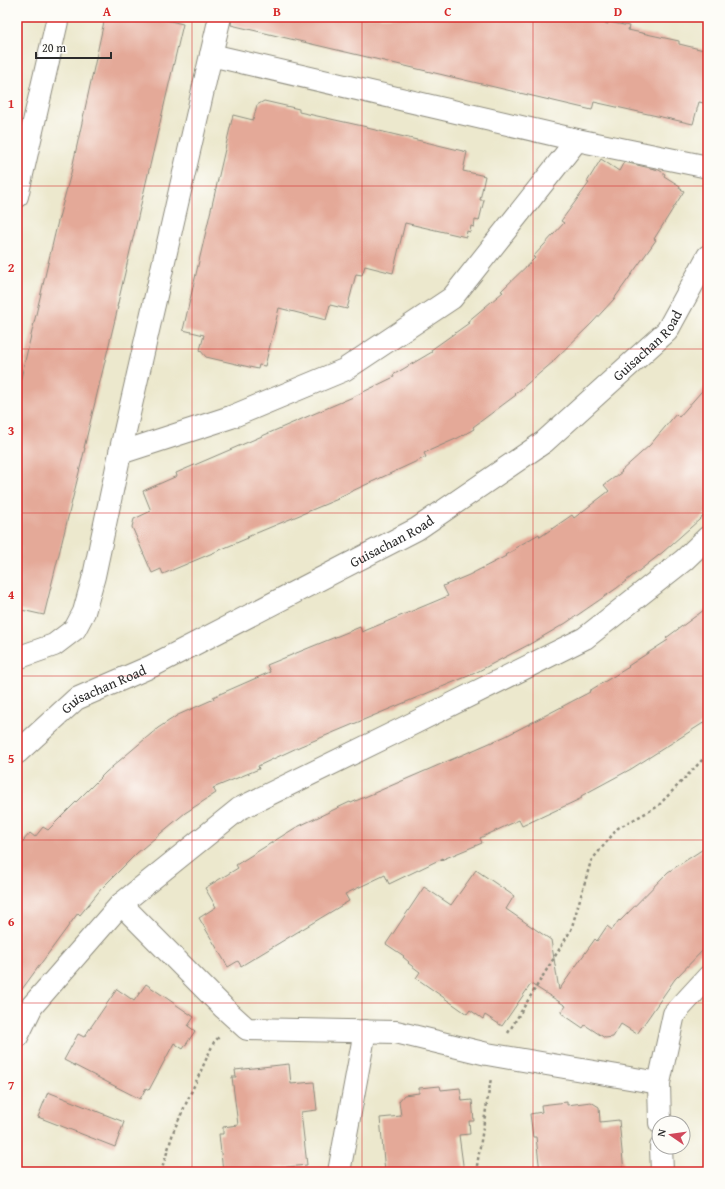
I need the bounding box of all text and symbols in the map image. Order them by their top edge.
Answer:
text: A [103,2,112,21]
text: B [273,2,281,21]
text: C [444,2,452,21]
text: D [614,2,622,21]
scale bar [36,34,111,60]
text: 20 m [42,39,66,56]
text: 1 [8,94,14,113]
text: 2 [8,258,15,277]
street label: Guisachan Road [608,306,687,385]
text: 3 [8,421,14,440]
street label: Guisachan Road [346,510,438,572]
text: 4 [8,585,15,604]
street label: Guisachan Road [56,660,150,718]
text: 5 [8,749,15,768]
text: 6 [8,912,15,931]
text: 7 [8,1076,15,1095]
north arrow [651,1115,691,1155]
text: N [653,1127,670,1138]

